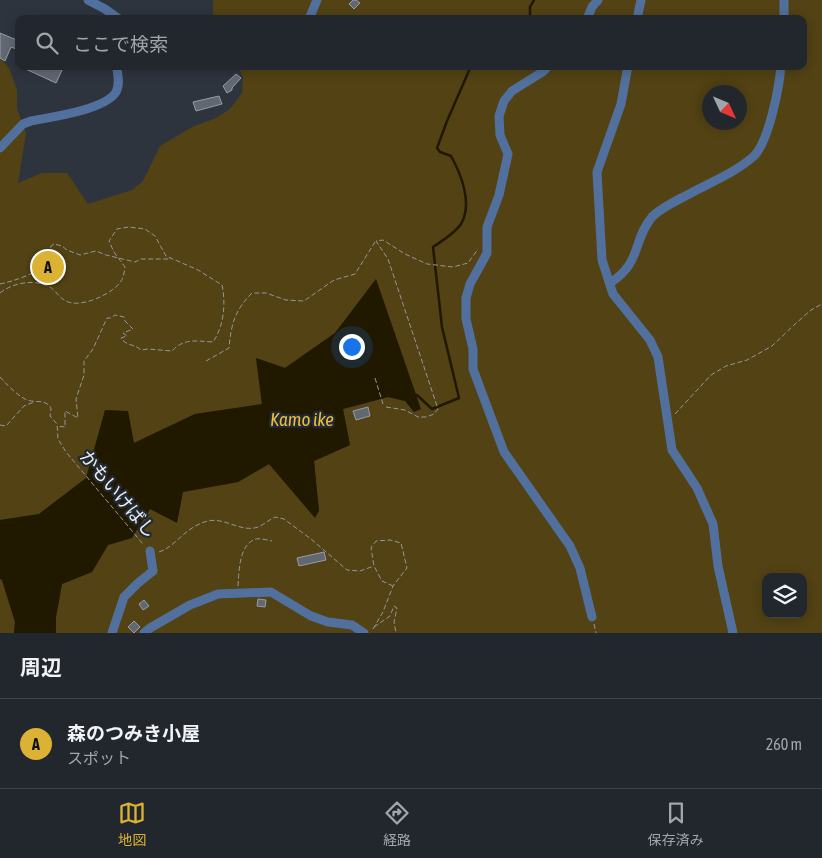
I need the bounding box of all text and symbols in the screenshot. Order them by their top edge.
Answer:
search box [15,15,807,70]
icon: search [33,29,61,57]
text: ここで検索 [73,33,168,55]
north arrow [702,85,747,130]
pin: A [32,248,64,286]
your location [339,334,365,360]
water label: Kamo ike [270,408,334,430]
street label: かもいけばし [76,446,161,542]
map controls [762,573,807,618]
button: layers [762,573,807,618]
text: 周辺 [20,655,62,679]
text: 森のつみき小屋 [67,722,200,744]
text: A [32,735,40,753]
text: 260 m [766,735,802,753]
text: スポット [67,749,131,767]
tab: 地図 [118,799,146,849]
tab: 経路 [383,799,411,849]
tab: 保存済み [648,799,704,849]

